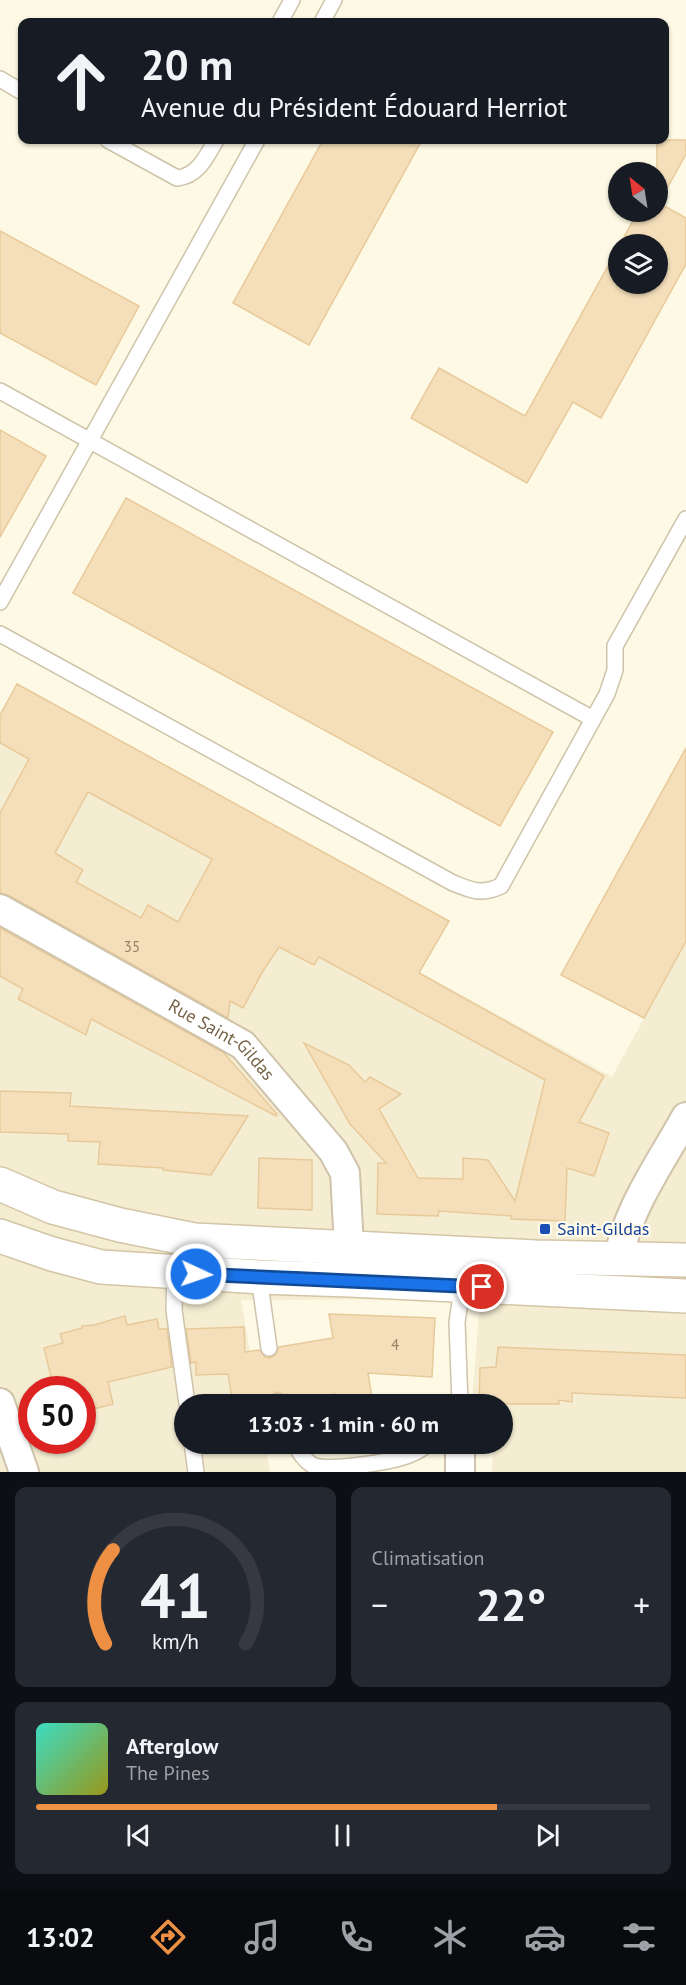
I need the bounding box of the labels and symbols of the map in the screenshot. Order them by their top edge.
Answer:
north arrow [608,162,668,222]
house number: 35 [124,937,140,956]
street label: Rue Saint-Gildas [164,994,280,1085]
place label: Saint-Gildas [557,1217,649,1240]
marker: Saint-Gildas [538,1222,552,1236]
position arrow [164,1242,228,1306]
pin [456,1261,507,1312]
house number: 4 [391,1335,399,1354]
speed limit sign: 50 [18,1376,96,1454]

